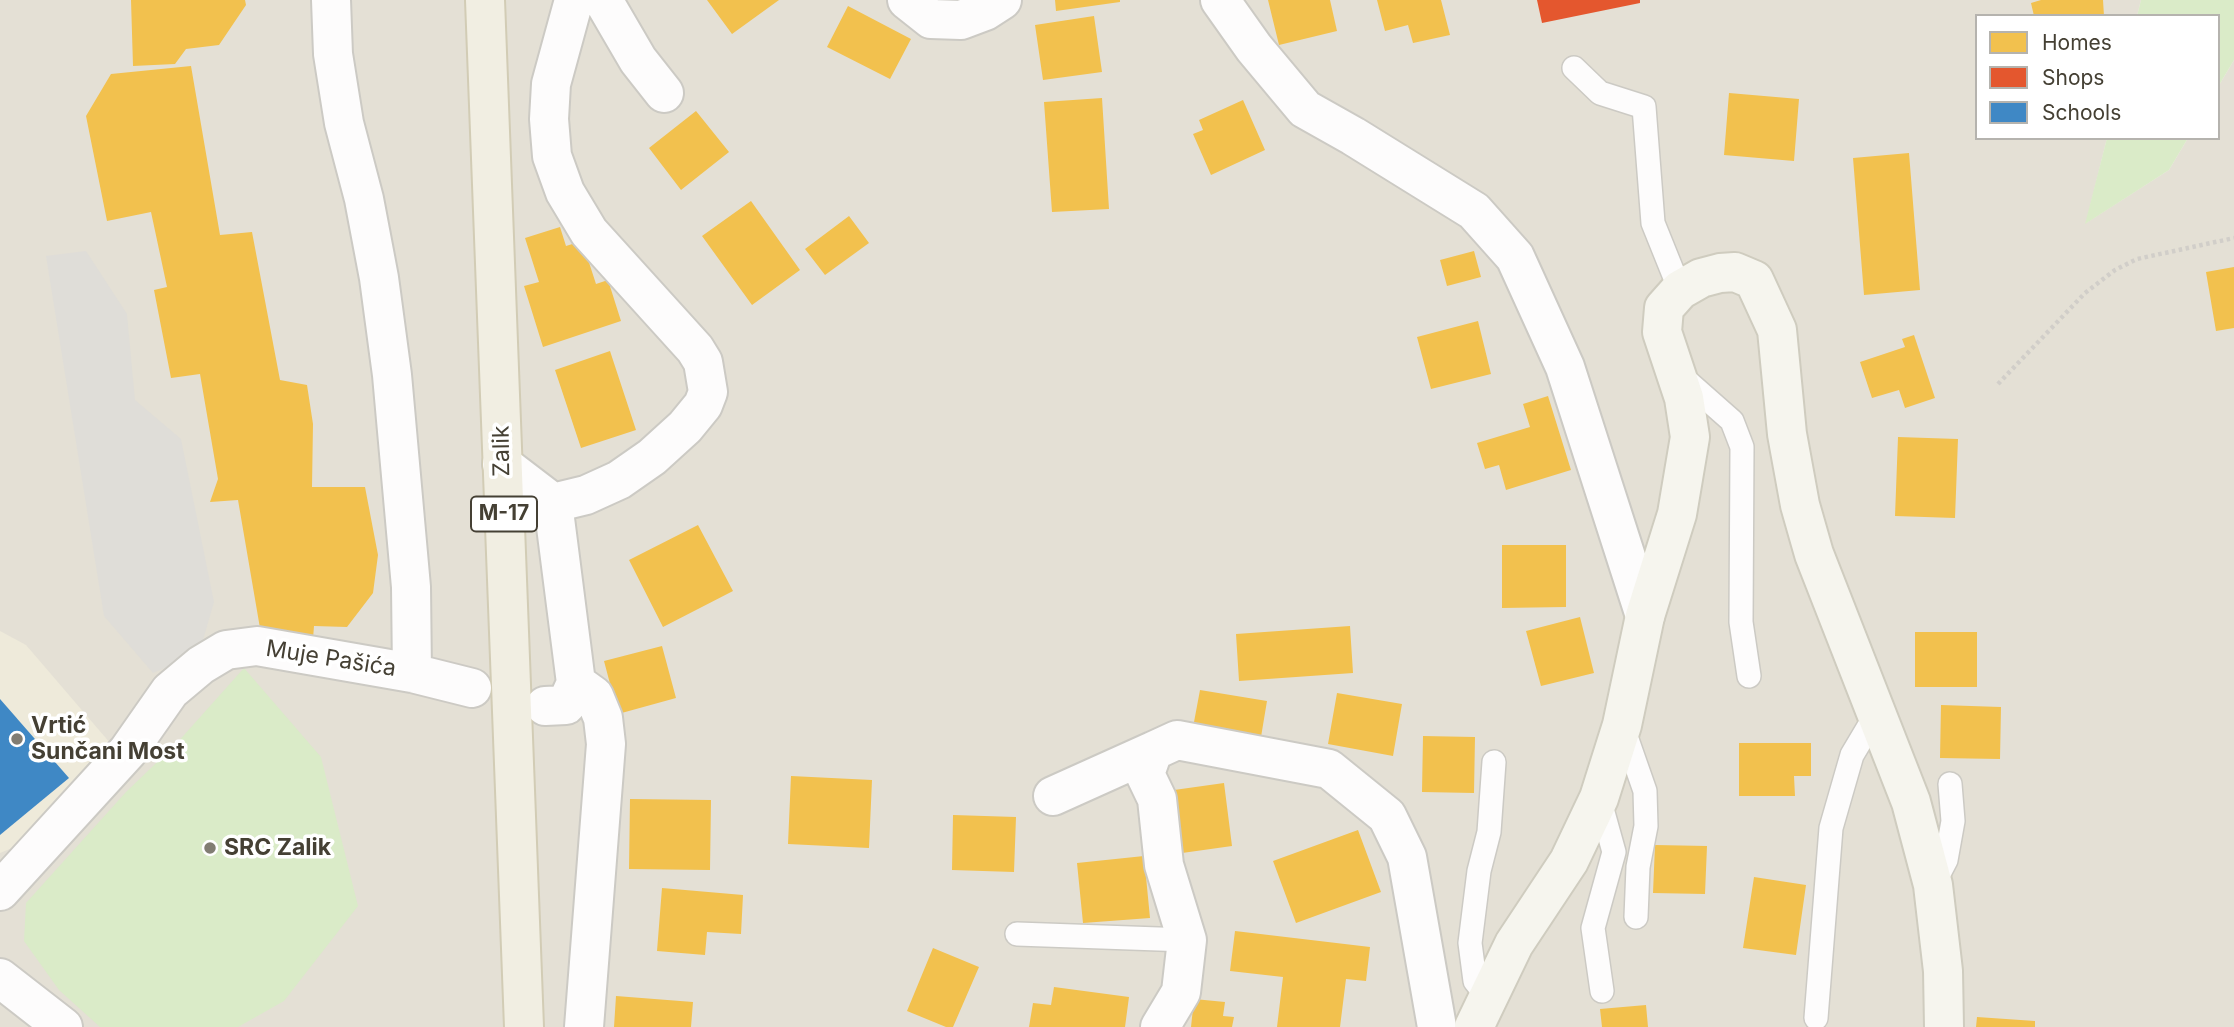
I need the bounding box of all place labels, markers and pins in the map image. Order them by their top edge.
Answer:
place label: Vrtić Sunčani Most [31,712,185,766]
marker: Vrtić Sunčani Most [9,731,25,747]
place label: SRC Zalik [224,834,331,862]
marker: SRC Zalik [202,840,218,856]

